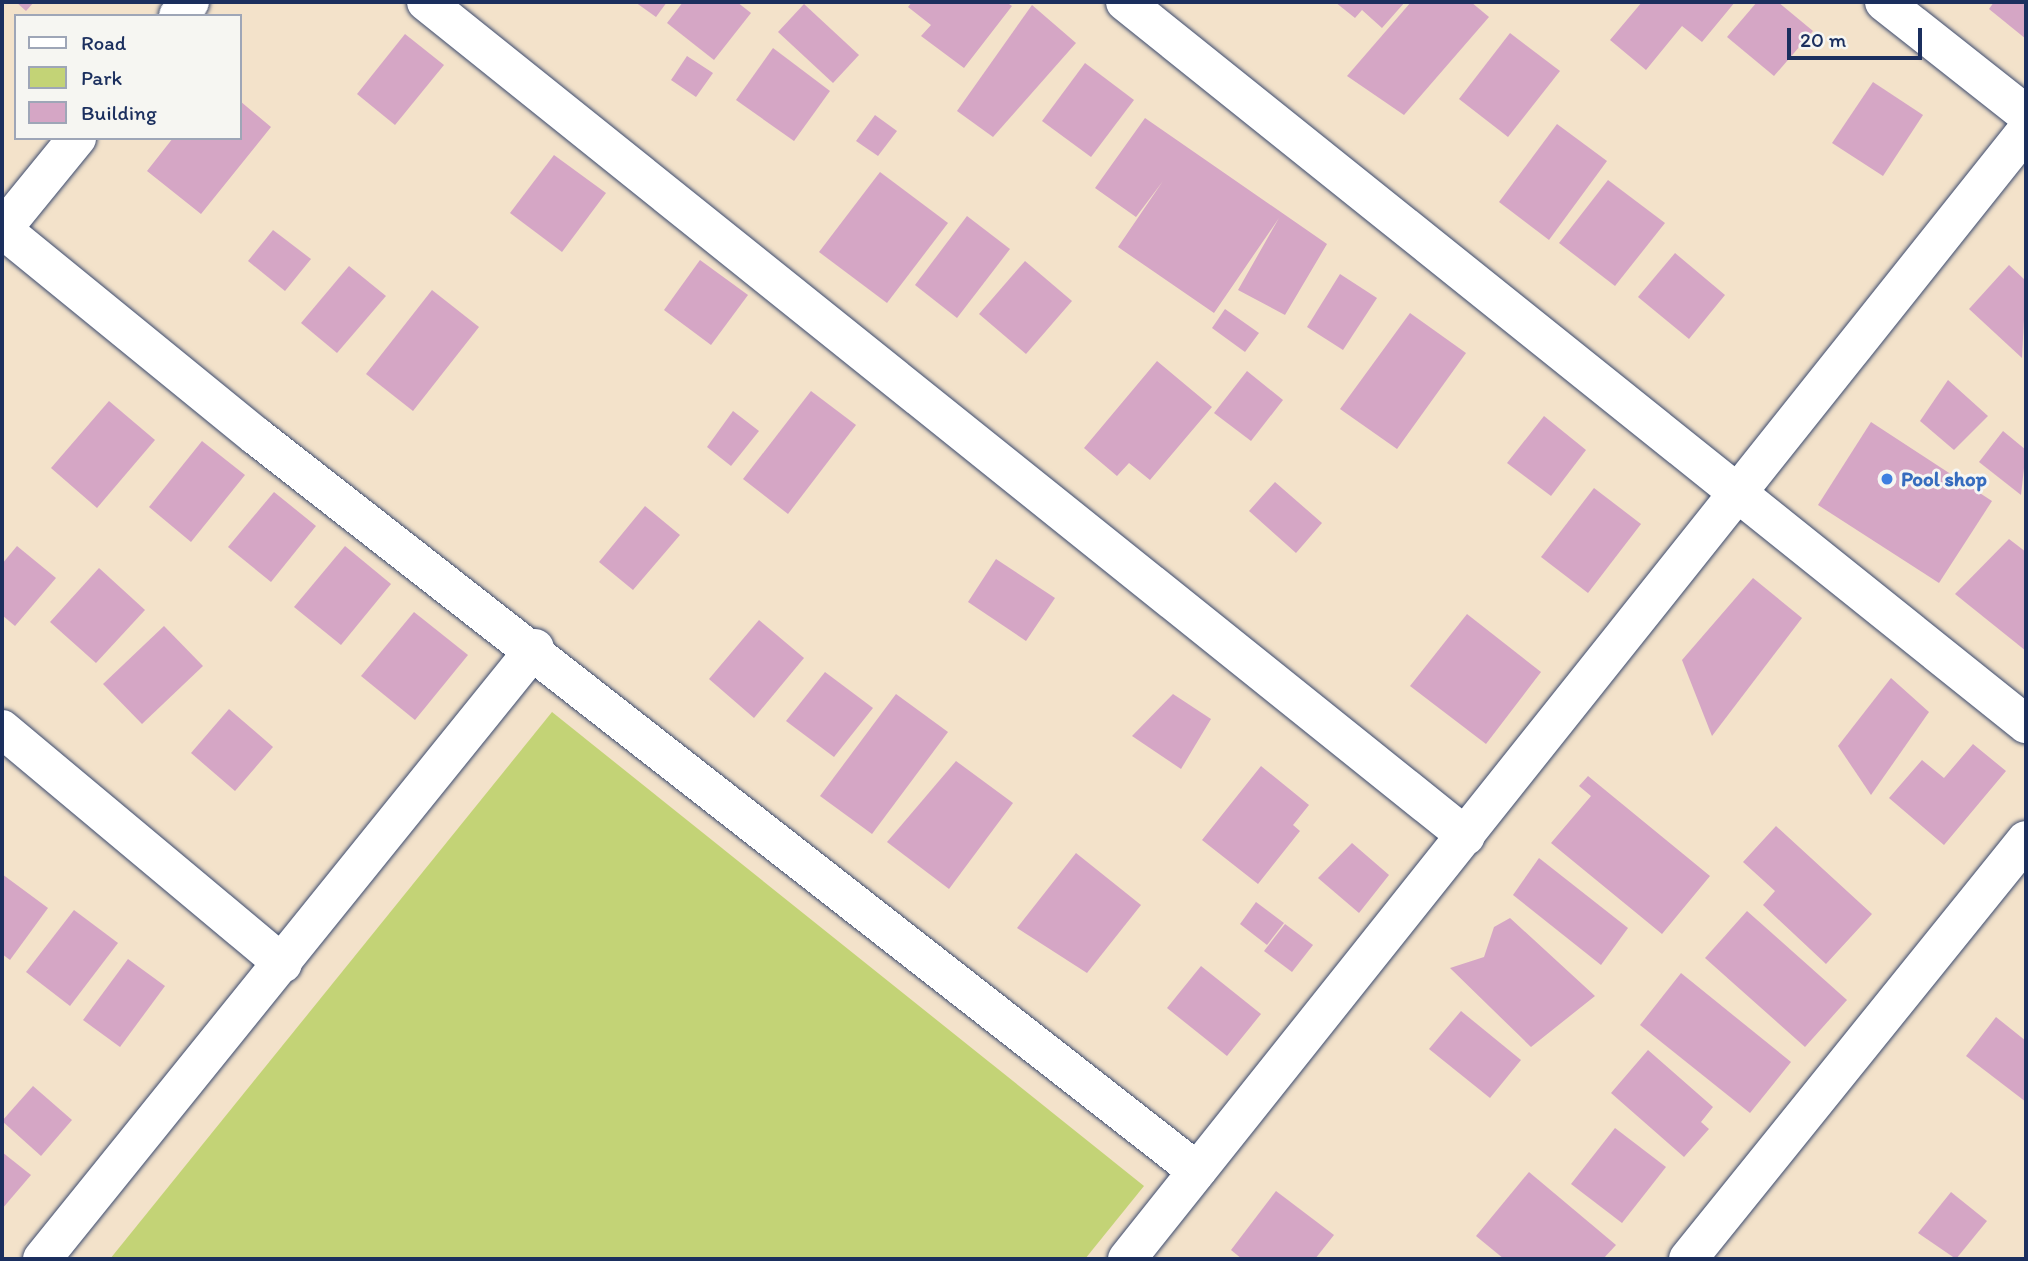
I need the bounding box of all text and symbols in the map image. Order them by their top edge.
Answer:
legend [14,14,242,140]
scale bar [1790,14,1925,58]
text: 20 m [1800,27,1846,52]
text: Road [81,30,126,55]
text: Park [81,65,122,90]
text: Building [81,100,157,125]
place label: Pool shop [1901,466,1986,492]
marker: Pool shop [1879,471,1895,487]

